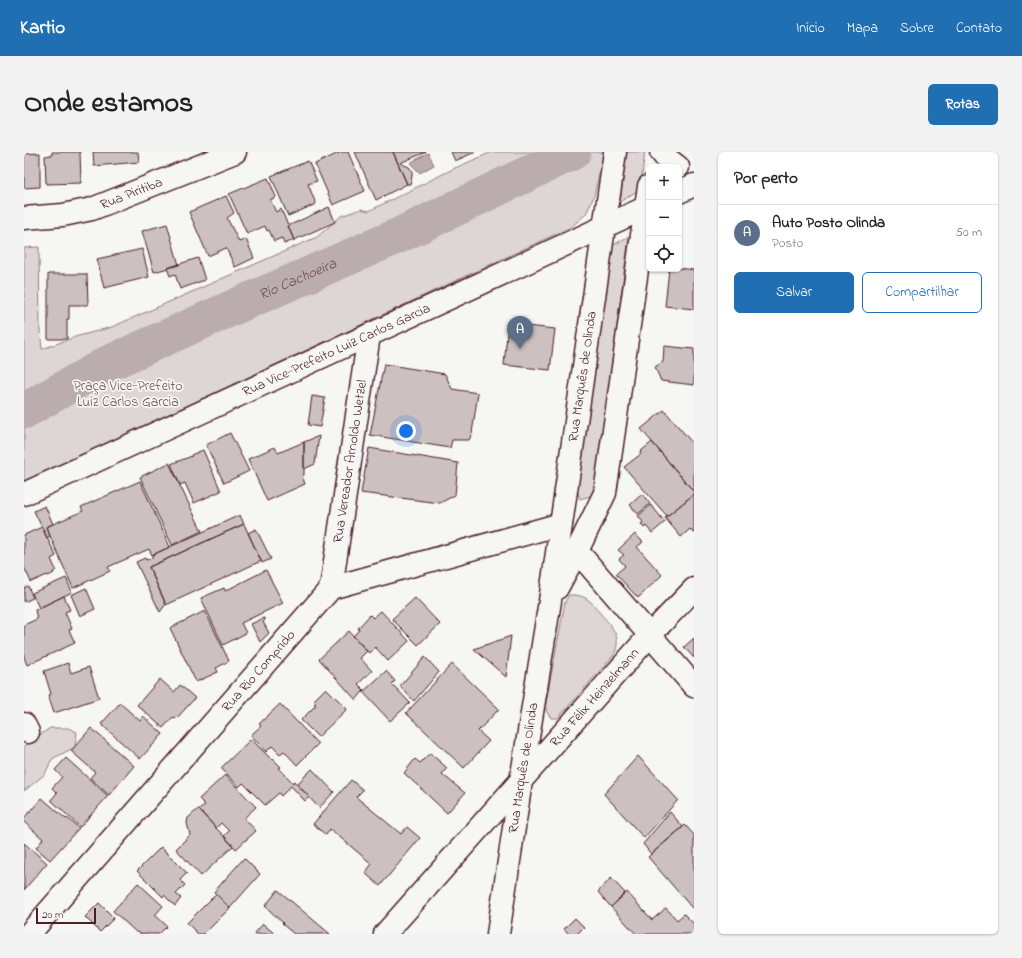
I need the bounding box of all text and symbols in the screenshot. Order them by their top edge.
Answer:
text: Kartio [20,15,65,42]
text: Início [796,18,825,39]
text: Mapa [847,18,878,39]
text: Sobre [900,18,934,39]
text: Contato [956,18,1002,39]
text: Onde estamos [24,84,193,125]
button: Rotas [928,84,998,125]
map controls [646,164,682,272]
button: + [646,164,682,200]
text: Por perto [734,166,798,191]
street label: Rua Piritiba [97,171,166,215]
button: − [646,200,682,236]
text: Auto Posto Olinda [772,212,885,234]
text: A [743,223,751,242]
text: 50 m [956,223,982,242]
text: Posto [772,234,803,253]
button: locate [646,236,682,272]
water label: Rio Cachoeira [255,252,341,306]
button: Salvar [734,272,854,313]
button: Compartilhar [862,272,982,313]
street label: Rua Vice-Prefeito Luiz Carlos Garcia [239,298,434,402]
street label: Rua Marquês de Olinda [563,310,602,443]
pin: A [507,316,533,349]
park label: Praça Vice-Prefeito Luiz Carlos Garcia [73,376,183,413]
street label: Rua Vereador Arnoldo Wetzel [327,378,373,545]
your location [396,421,416,441]
street label: Rua Rio Comprido [217,625,300,717]
street label: Rua Félix Heinzelmann [545,643,644,752]
street label: Rua Marquês de Olinda [503,701,544,835]
scale bar [36,906,96,925]
text: 20 m [42,907,64,923]

